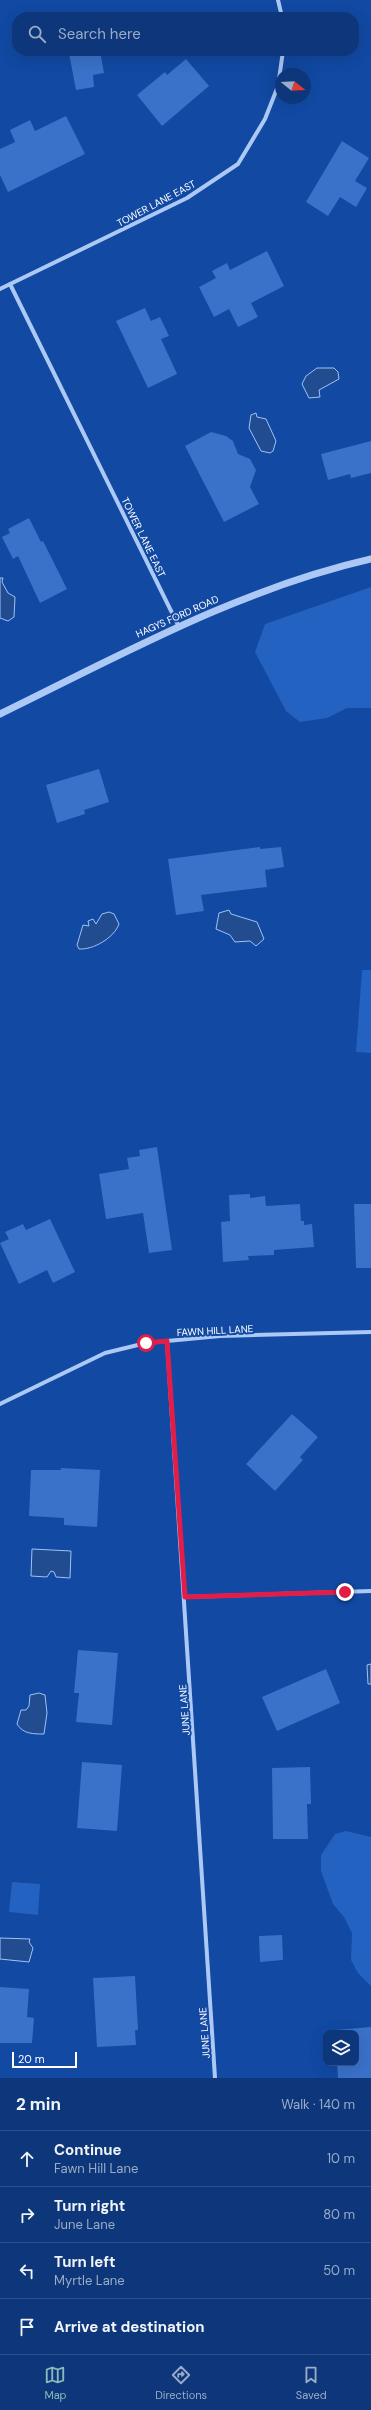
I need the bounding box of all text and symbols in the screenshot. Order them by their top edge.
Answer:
search box [12,12,359,56]
icon: search [26,23,48,45]
text: Search here [58,24,141,44]
north arrow [275,68,311,104]
street label: TOWER LANE EAST [115,177,198,230]
street label: TOWER LANE EAST [119,495,169,580]
street label: HAGYS FORD ROAD [134,592,221,641]
street label: FAWN HILL LANE [176,1322,254,1339]
route start [137,1334,155,1352]
route end [336,1583,354,1601]
street label: JUNE LANE [176,1684,193,1736]
street label: JUNE LANE [196,2007,213,2059]
map controls [323,2030,359,2066]
button: layers [323,2030,359,2066]
scale bar [12,2050,77,2069]
text: 20 m [18,2052,44,2066]
text: 2 min [16,2093,61,2115]
text: Walk · 140 m [281,2096,355,2113]
text: Continue [54,2140,122,2160]
icon: ahead [16,2148,38,2170]
text: 10 m [327,2150,355,2167]
text: Fawn Hill Lane [54,2160,138,2177]
text: Turn right [54,2196,125,2216]
icon: right [16,2204,38,2226]
text: 80 m [323,2206,355,2223]
text: June Lane [54,2216,115,2233]
text: Turn left [54,2252,115,2272]
icon: left [16,2260,38,2282]
text: 50 m [323,2262,355,2279]
text: Myrtle Lane [54,2272,125,2289]
icon: arrive [16,2316,38,2338]
text: Arrive at destination [54,2317,205,2337]
tab: Map [44,2364,67,2402]
tab: Directions [155,2364,207,2402]
tab: Saved [296,2364,327,2402]

